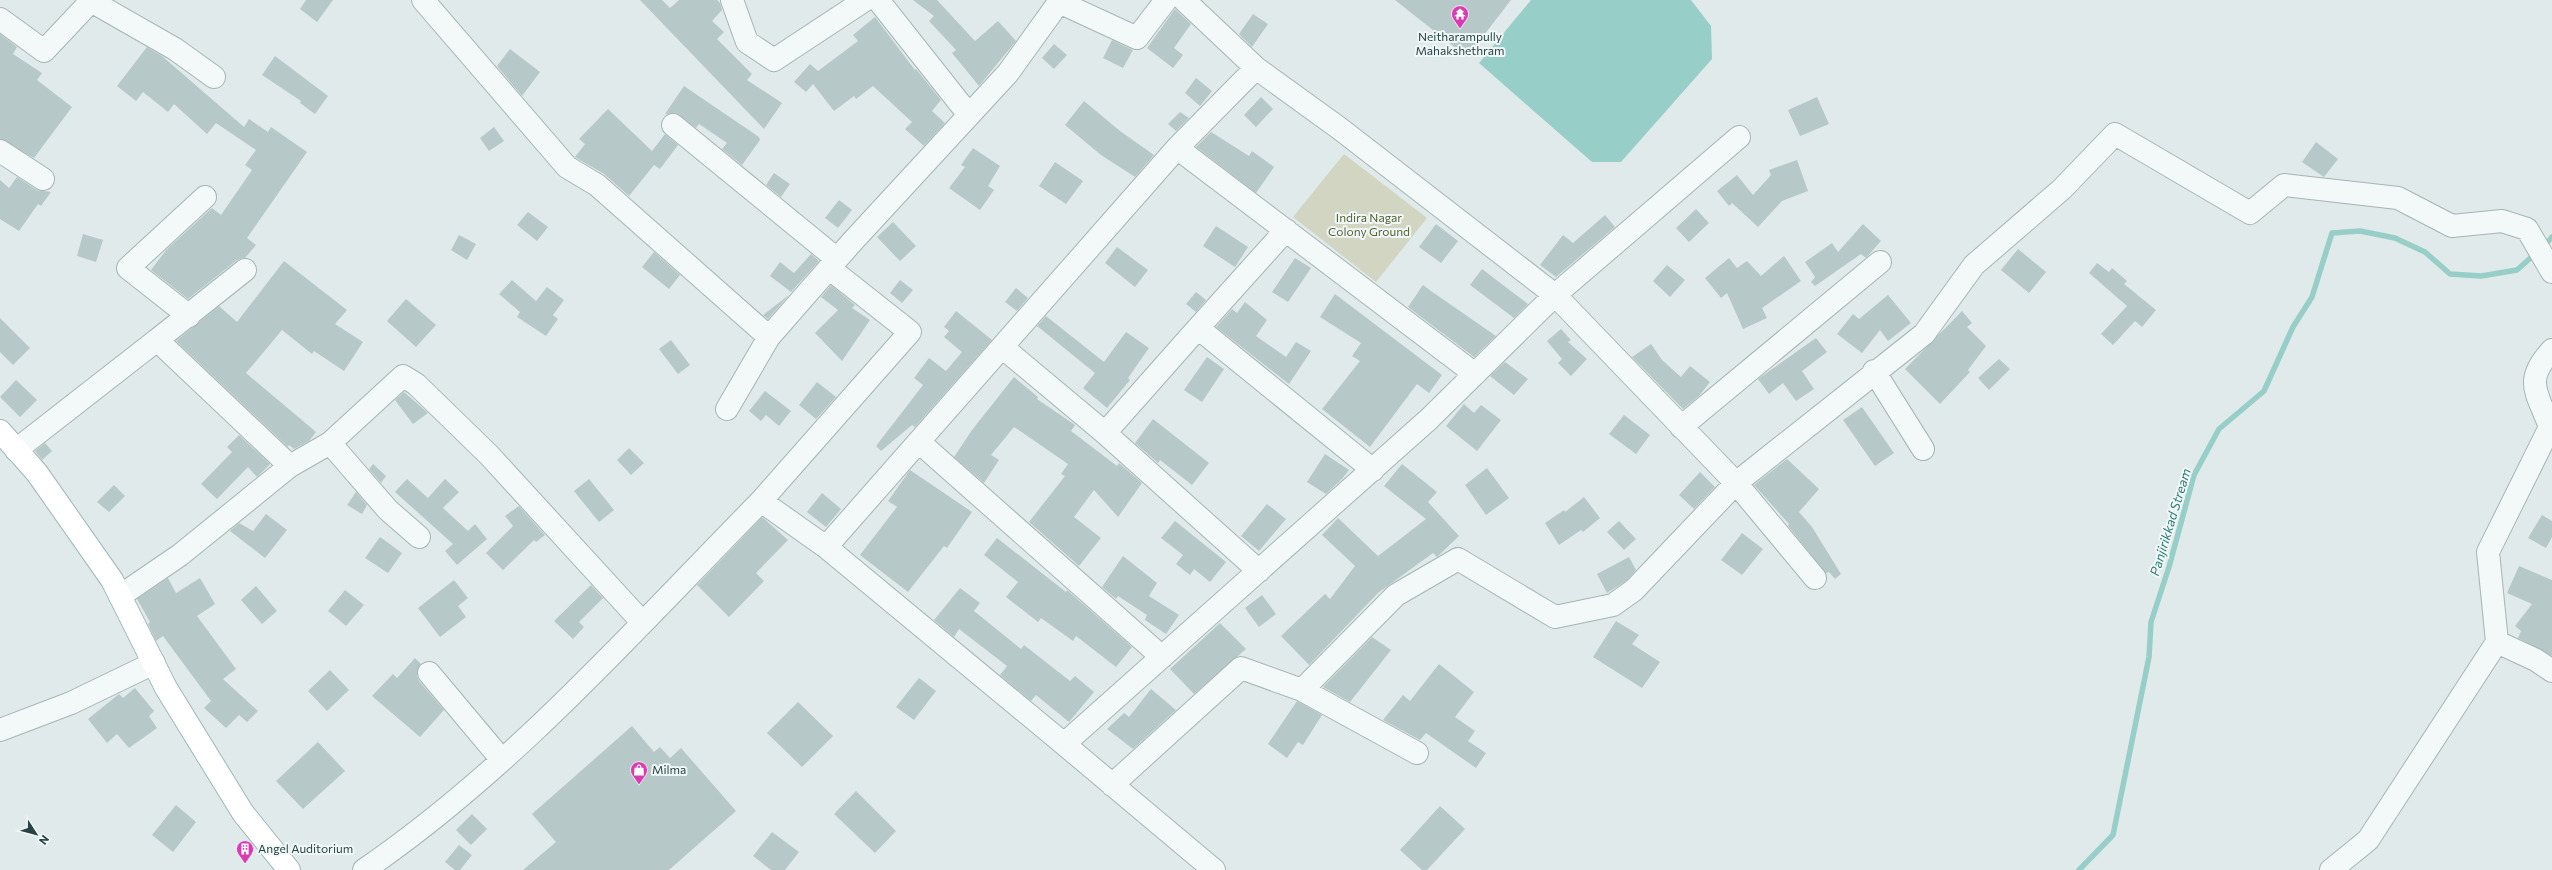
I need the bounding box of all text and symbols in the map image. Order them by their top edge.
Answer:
temple icon: Neitharampully Mahakshethram [1450,4,1470,29]
place label: Neitharampully Mahakshethram [1415,29,1505,57]
park label: Indira Nagar Colony Ground [1328,210,1410,238]
water label: Panjirikkad Stream [2146,466,2194,578]
shop icon: Milma [629,760,649,785]
place label: Milma [652,762,686,776]
north arrow [16,814,56,854]
text: N [37,833,52,847]
building icon: Angel Auditorium [235,839,255,864]
place label: Angel Auditorium [258,841,353,855]

